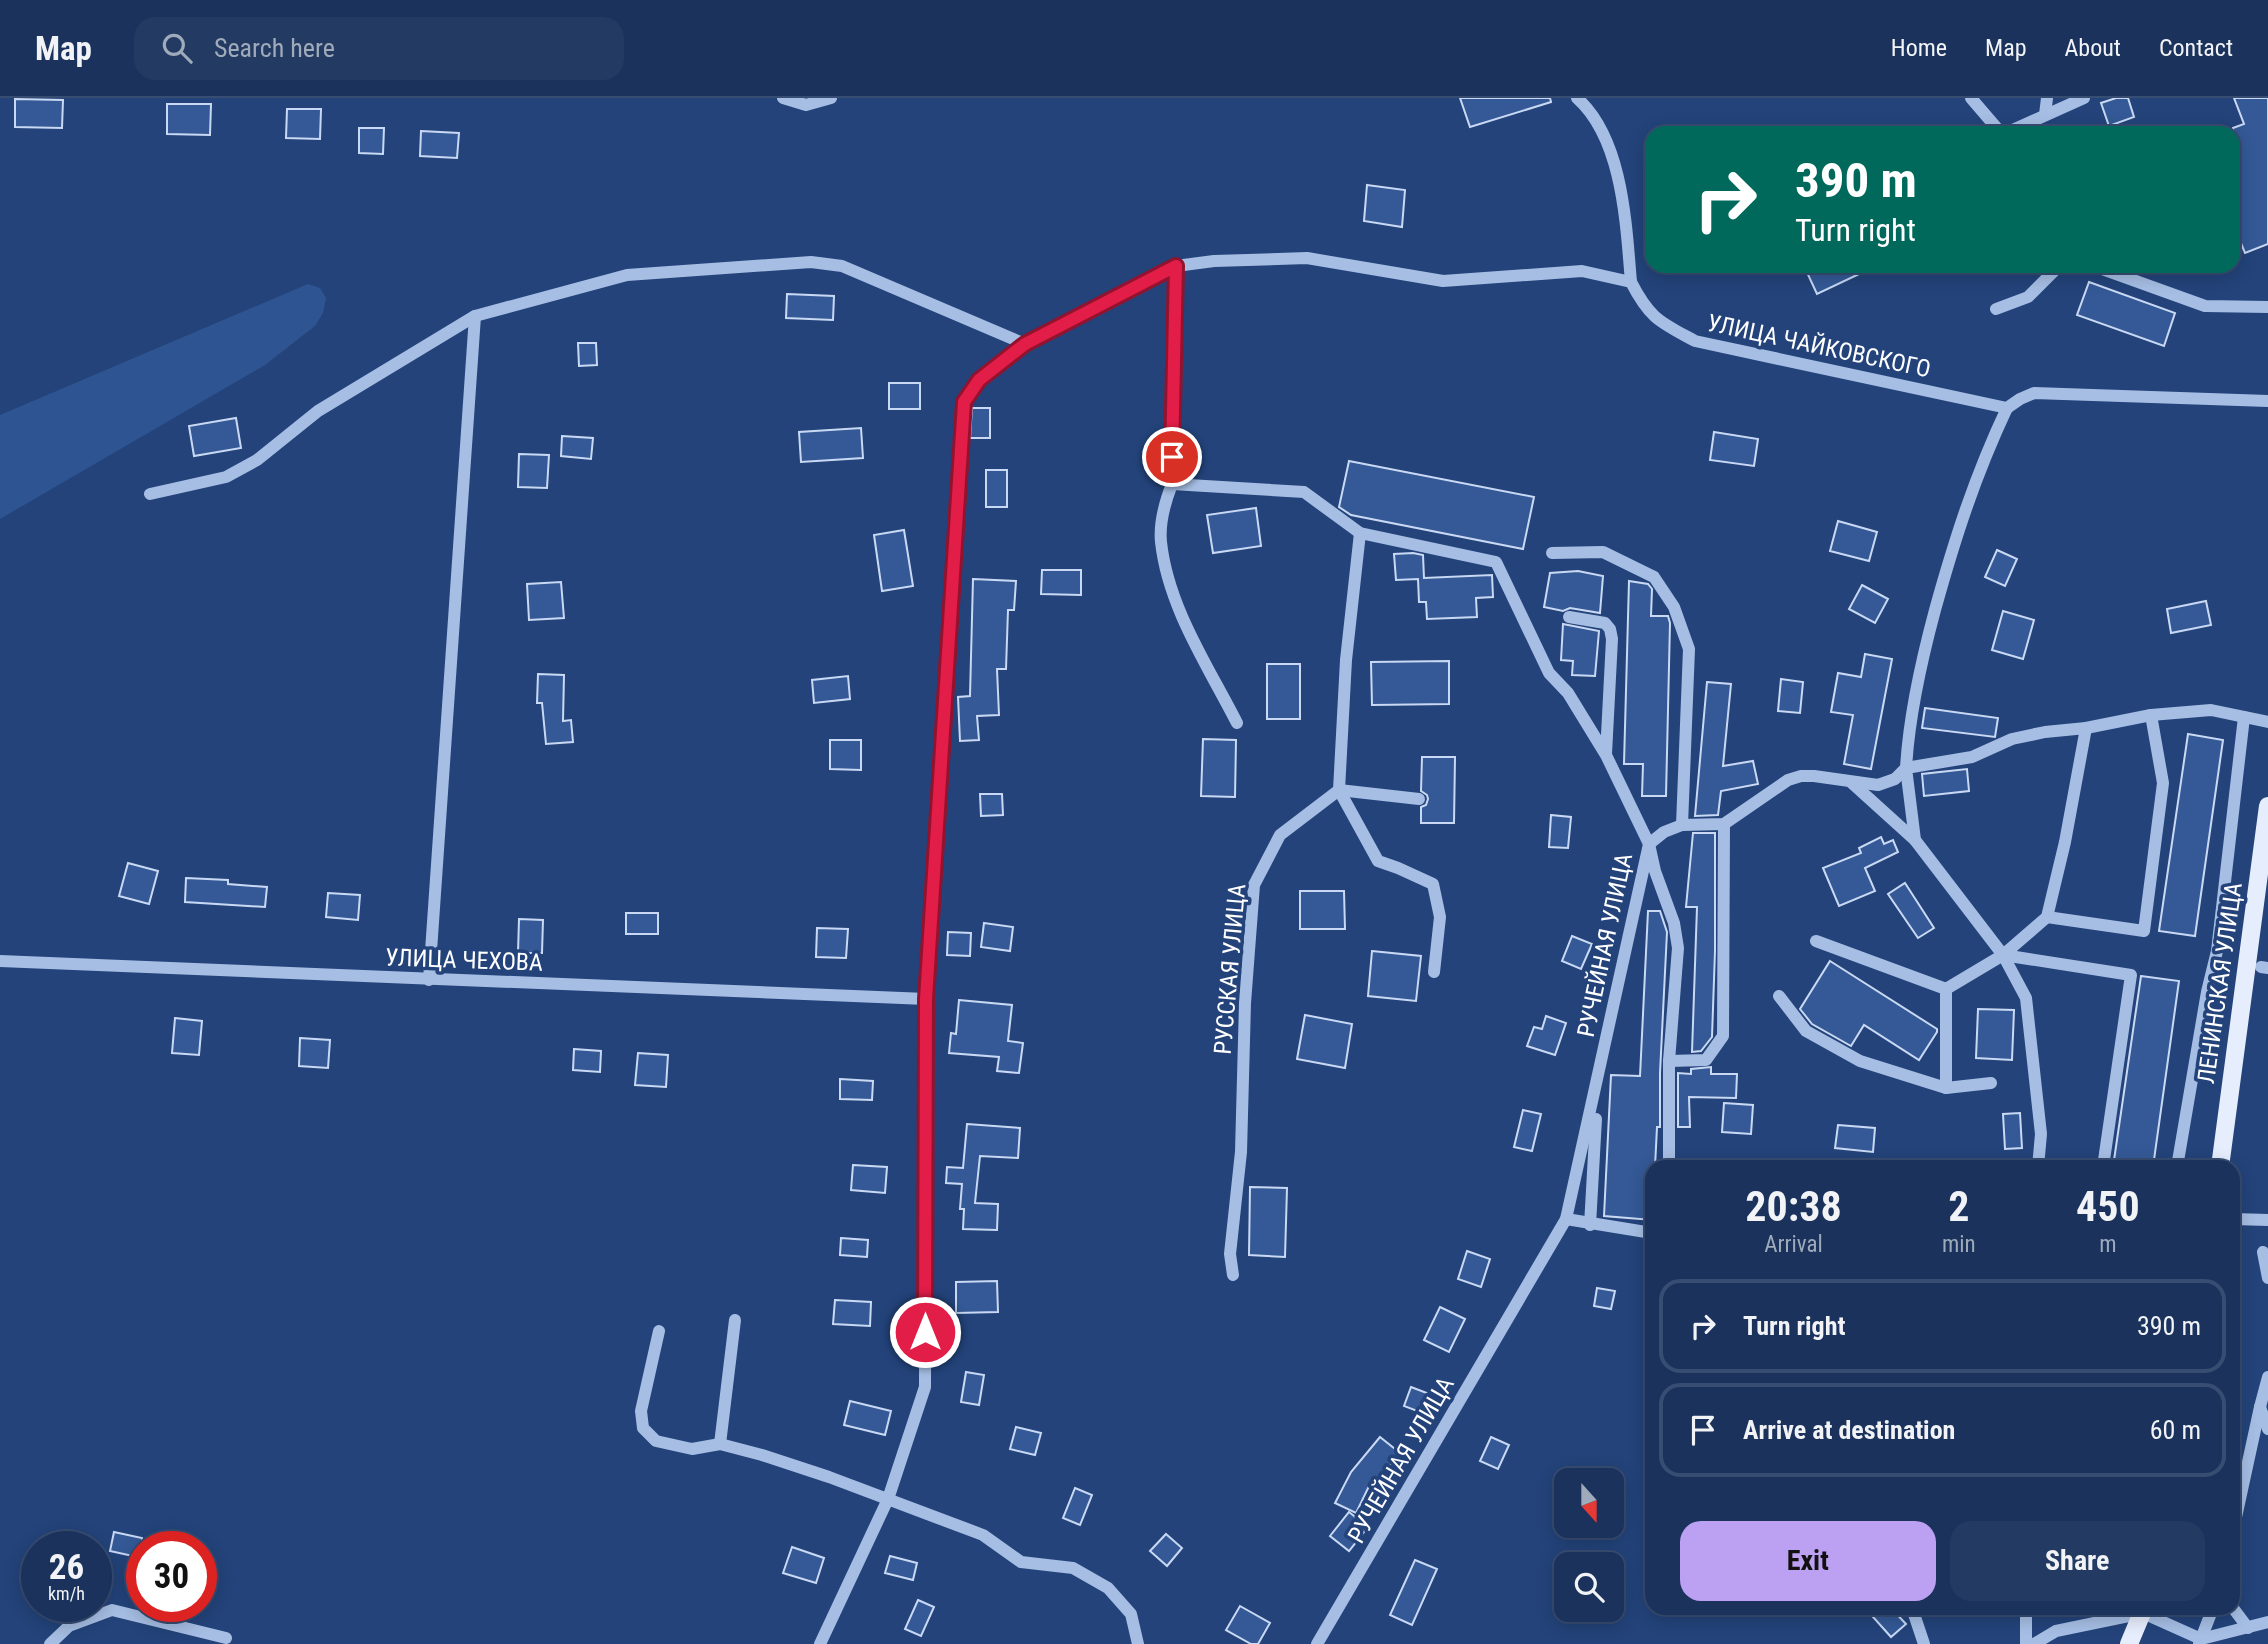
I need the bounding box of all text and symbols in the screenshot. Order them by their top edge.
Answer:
search box [134,17,624,80]
text: Map [35,29,92,68]
icon: search [158,29,196,67]
text: Search here [214,33,335,63]
text: Home [1891,34,1947,62]
text: Map [1985,34,2027,62]
text: About [2065,34,2121,62]
text: Contact [2159,34,2233,62]
text: 390 m [1795,152,1917,209]
icon: right [1680,154,1771,245]
text: Turn right [1795,211,1916,249]
street label: УЛИЦА ЧАЙКОВСКОГО [1705,309,1933,383]
pin [1142,427,1202,487]
icon: arrive [1153,438,1191,476]
street label: РУЧЕЙНАЯ УЛИЦА [1572,850,1638,1039]
street label: ЛЕНИНСКАЯ УЛИЦА [2192,880,2248,1085]
street label: РУССКАЯ УЛИЦА [1209,882,1251,1056]
street label: УЛИЦА ЧЕХОВА [385,943,543,977]
text: 20:38 [1745,1182,1842,1231]
text: 2 [1948,1182,1969,1231]
text: 450 [2076,1182,2140,1231]
text: Arrival [1764,1231,1823,1258]
text: min [1942,1231,1976,1258]
text: m [2099,1231,2116,1258]
position arrow [888,1295,962,1369]
icon: right [1684,1307,1722,1345]
text: Turn right [1743,1311,1845,1341]
text: 390 m [2137,1311,2201,1341]
street label: РУЧЕЙНАЯ УЛИЦА [1342,1372,1460,1548]
icon: arrive [1684,1411,1722,1449]
text: Arrive at destination [1743,1415,1955,1445]
text: 60 m [2150,1415,2201,1445]
north arrow [1554,1468,1624,1538]
map controls [1554,1468,1624,1622]
button: Exit [1680,1521,1936,1601]
button: Share [1950,1521,2205,1601]
speed limit sign: 30 [126,1531,217,1622]
text: 26 [49,1547,84,1588]
button: search [1554,1552,1624,1622]
text: km/h [48,1583,85,1604]

